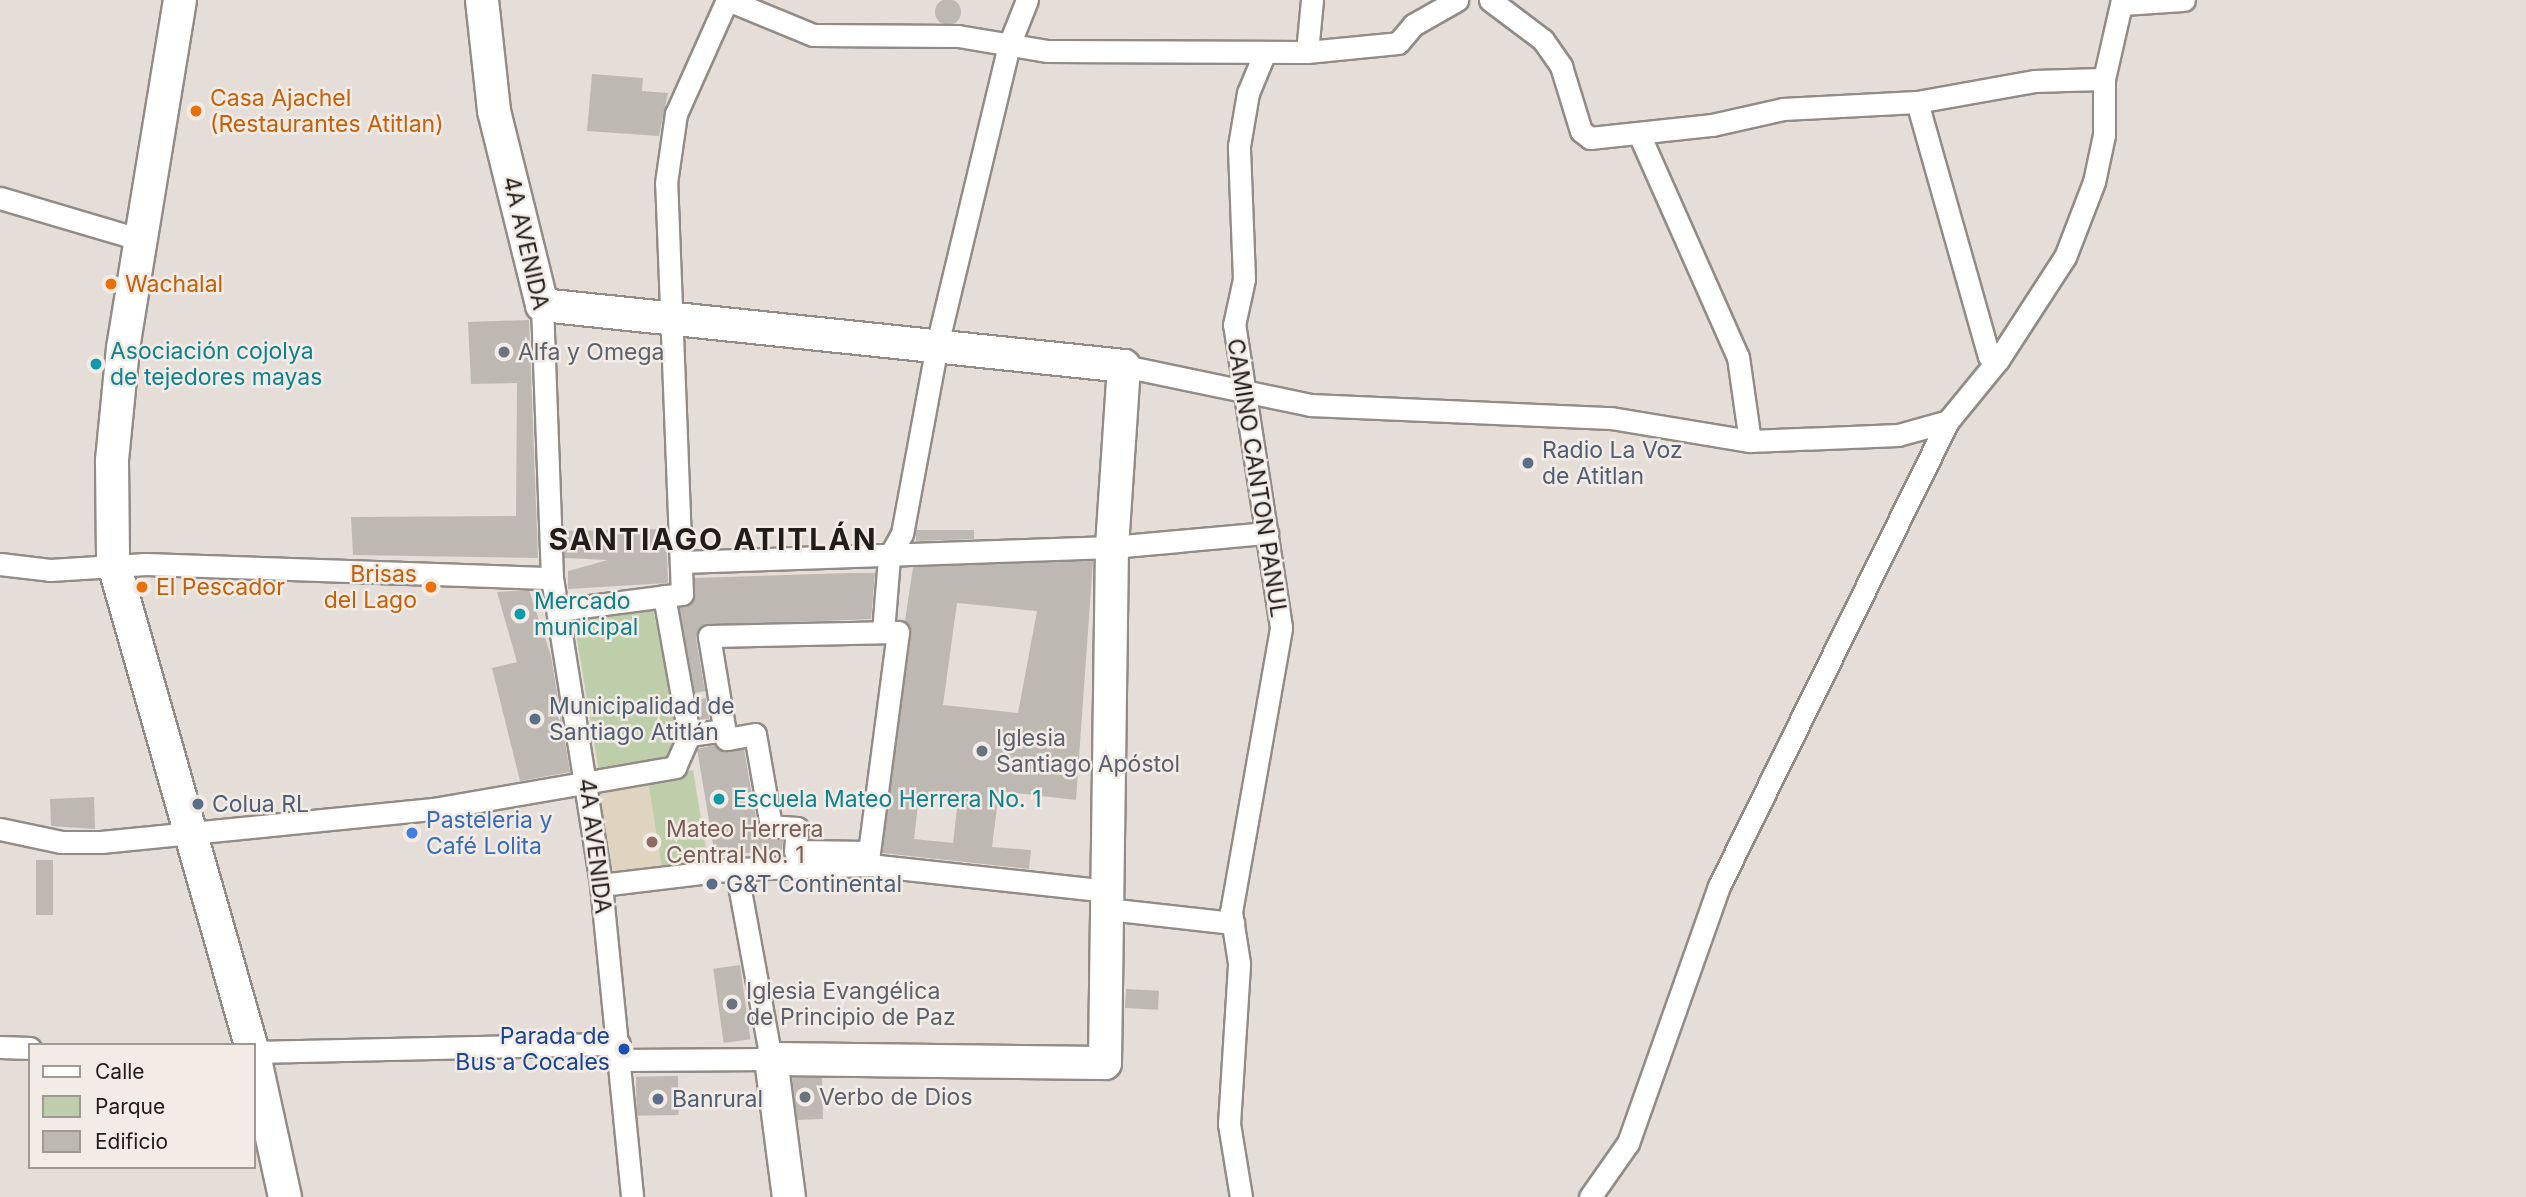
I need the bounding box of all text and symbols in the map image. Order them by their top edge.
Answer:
place label: Casa Ajachel (Restaurantes Atitlan) [210,84,444,138]
marker: Casa Ajachel (Restaurantes Atitlan) [188,103,204,119]
street label: 4A AVENIDA [497,173,555,313]
place label: Wachalal [125,270,223,298]
marker: Wachalal [103,276,119,292]
place label: Asociación cojolya de tejedores mayas [110,337,322,391]
street label: CAMINO CANTON PANUL [1221,337,1293,619]
place label: Alfa y Omega [518,338,665,366]
marker: Alfa y Omega [496,344,512,360]
marker: Asociación cojolya de tejedores mayas [88,356,104,372]
place label: Radio La Voz de Atitlan [1542,436,1683,490]
marker: Radio La Voz de Atitlan [1520,455,1536,471]
district label: SANTIAGO ATITLÁN [550,521,876,557]
place label: Brisas del Lago [324,560,417,614]
place label: El Pescador [156,573,285,601]
marker: El Pescador [134,579,150,595]
marker: Brisas del Lago [423,579,439,595]
place label: Mercado municipal [534,587,638,641]
marker: Mercado municipal [512,606,528,622]
place label: Municipalidad de Santiago Atitlán [549,692,735,746]
marker: Municipalidad de Santiago Atitlán [527,711,543,727]
place label: Iglesia Santiago Apóstol [996,724,1180,778]
marker: Iglesia Santiago Apóstol [974,743,990,759]
street label: 4A AVENIDA [573,777,617,915]
place label: Escuela Mateo Herrera No. 1 [733,785,1042,813]
place label: Colua RL [212,790,309,818]
marker: Escuela Mateo Herrera No. 1 [711,791,727,807]
marker: Colua RL [190,796,206,812]
place label: Pasteleria y Café Lolita [426,806,552,860]
place label: Mateo Herrera Central No. 1 [666,815,823,869]
marker: Pasteleria y Café Lolita [404,825,420,841]
marker: Mateo Herrera Central No. 1 [644,834,660,850]
place label: G&T Continental [726,870,902,898]
marker: G&T Continental [704,876,720,892]
place label: Iglesia Evangélica de Principio de Paz [746,977,956,1031]
marker: Iglesia Evangélica de Principio de Paz [724,996,740,1012]
place label: Parada de Bus a Cocales [455,1022,610,1076]
marker: Parada de Bus a Cocales [616,1041,632,1057]
legend [28,1043,256,1169]
text: Calle [95,1059,145,1084]
place label: Verbo de Dios [819,1083,973,1111]
place label: Banrural [672,1085,763,1113]
marker: Verbo de Dios [797,1089,813,1105]
marker: Banrural [650,1091,666,1107]
text: Parque [95,1094,165,1119]
text: Edificio [95,1129,168,1154]

